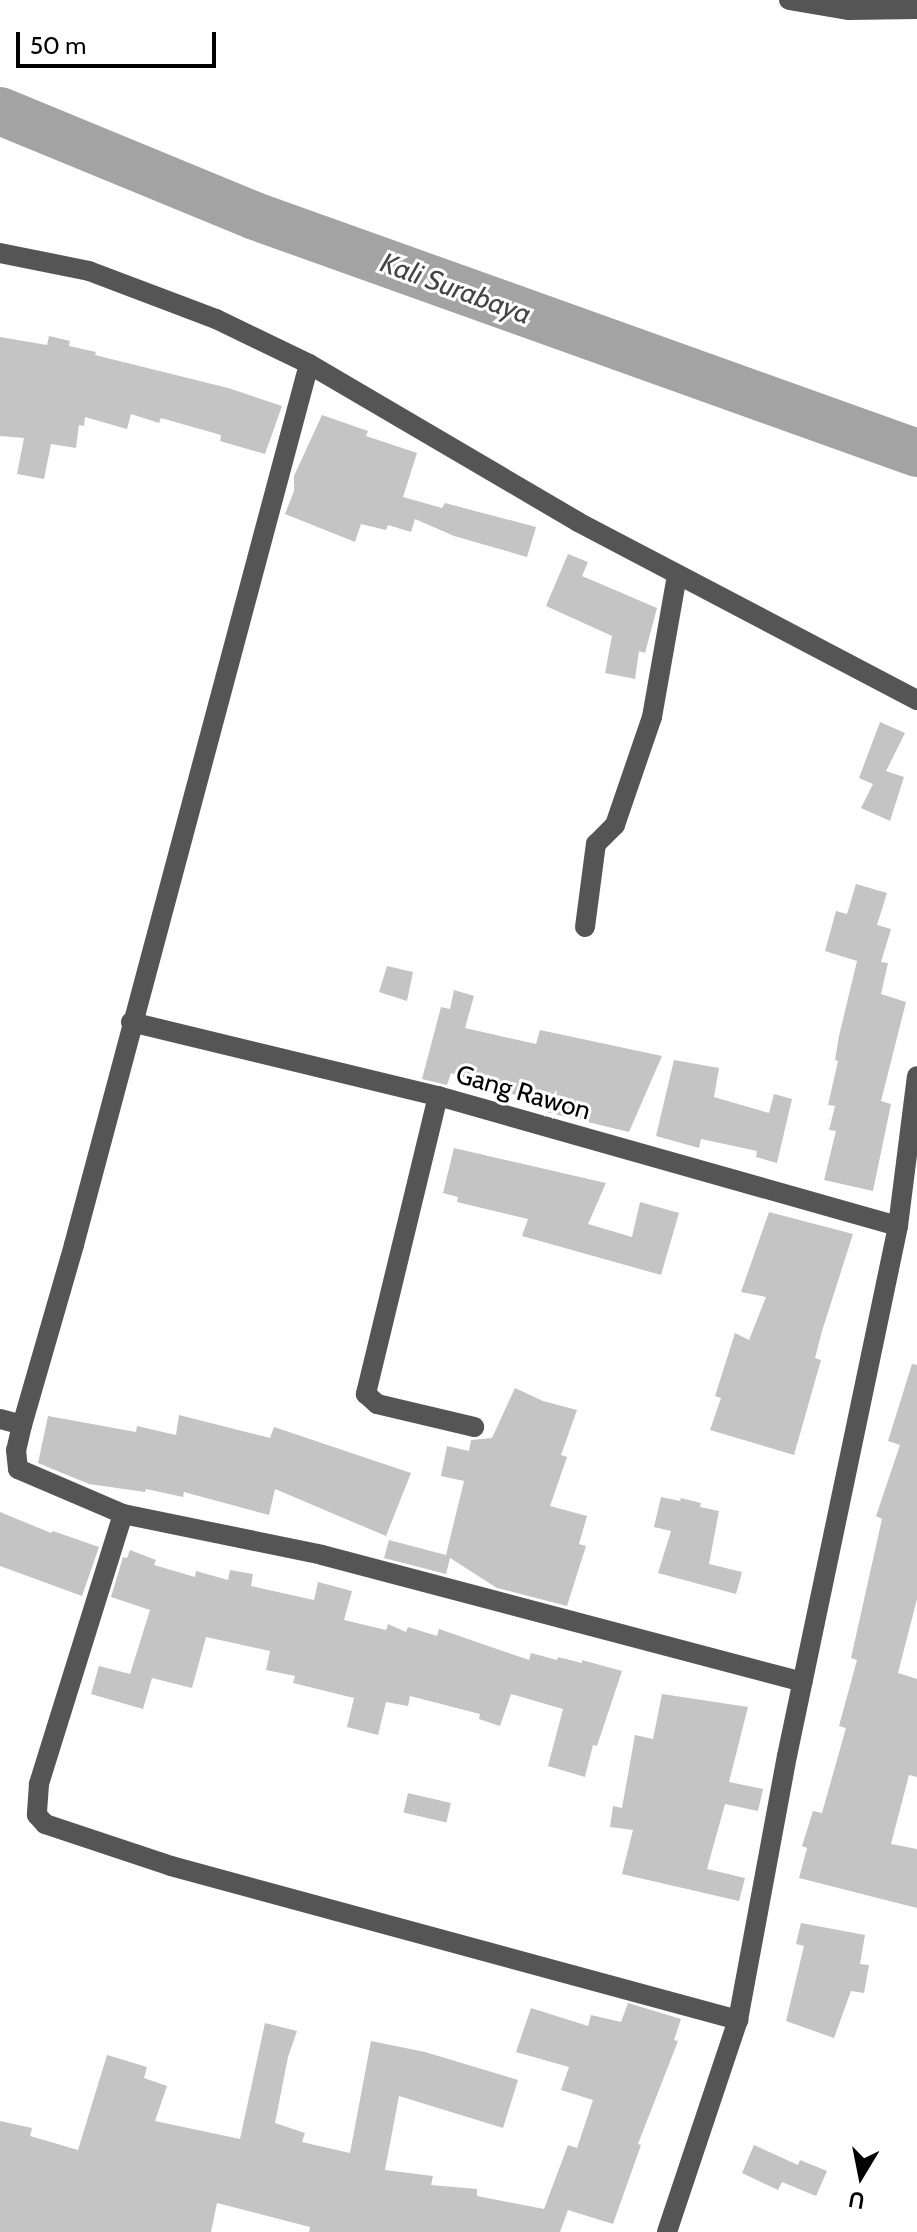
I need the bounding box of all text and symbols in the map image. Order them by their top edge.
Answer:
scale bar [20,16,220,66]
text: 50 m [30,31,86,60]
water label: Kali Surabaya [376,245,536,331]
street label: Gang Rawon [452,1059,594,1127]
north arrow [821,2136,901,2216]
text: U [847,2185,867,2215]

